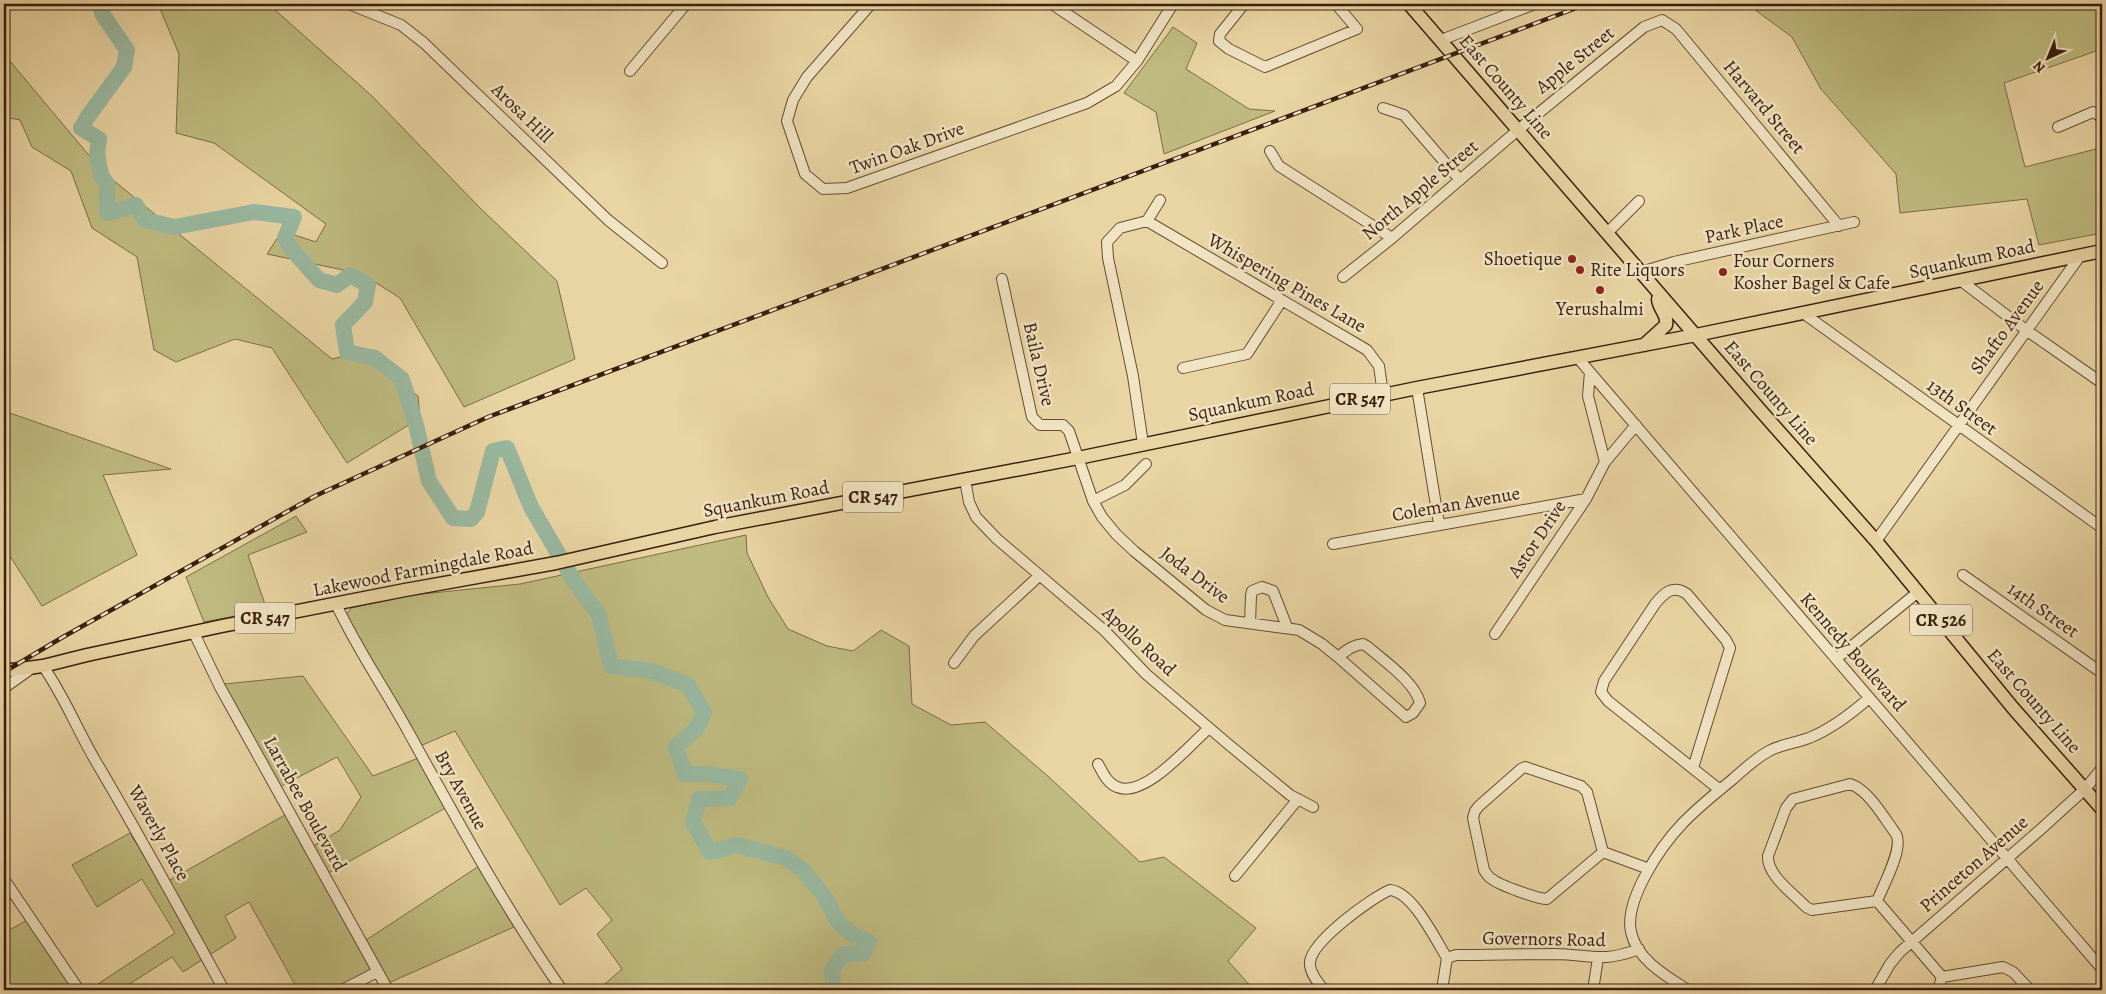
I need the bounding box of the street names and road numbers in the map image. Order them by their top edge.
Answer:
street label: Apple Street [1529,20,1620,100]
street label: East County Line [1453,29,1559,145]
street label: Harvard Street [1717,55,1811,159]
street label: Arosa Hill [485,76,559,149]
street label: Twin Oak Drive [846,115,968,181]
street label: North Apple Street [1356,134,1484,246]
street label: Park Place [1702,208,1786,250]
street label: Whispering Pines Lane [1202,227,1371,339]
street label: Squankum Road [1907,233,2038,285]
street label: Shafto Avenue [1964,274,2050,380]
street label: Baila Drive [1017,319,1061,409]
street label: East County Line [1718,335,1824,451]
street label: 13th Street [1921,373,2003,441]
street label: Squankum Road [1186,376,1317,428]
road number: CR 547 [1330,384,1390,414]
street label: Squankum Road [701,474,832,524]
street label: Coleman Avenue [1390,480,1522,528]
road number: CR 547 [843,482,903,512]
street label: Astor Drive [1501,495,1572,584]
street label: Lakewood Farmingdale Road [311,535,536,603]
street label: Joda Drive [1155,540,1235,610]
street label: 14th Street [2002,576,2084,644]
street label: Kennedy Boulevard [1794,587,1913,718]
street label: Apollo Road [1096,599,1182,683]
road number: CR 547 [235,602,295,634]
road number: CR 526 [1910,604,1972,636]
street label: East County Line [1981,643,2087,759]
street label: Larrabee Boulevard [257,732,353,877]
street label: Bry Avenue [428,745,494,835]
street label: Waverly Place [122,780,196,886]
street label: Princeton Avenue [1914,810,2034,918]
street label: Governors Road [1482,925,1607,953]

